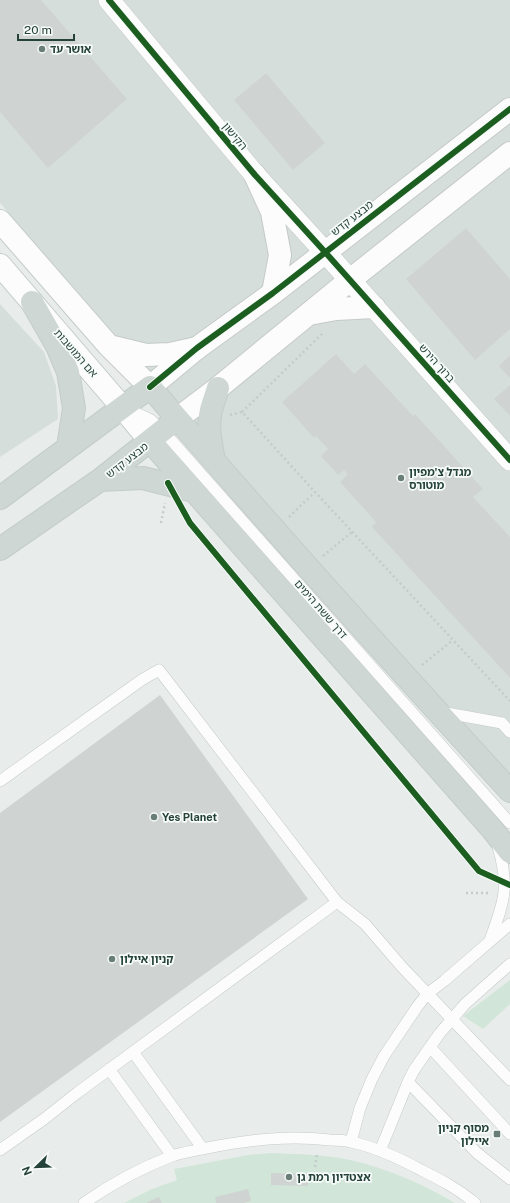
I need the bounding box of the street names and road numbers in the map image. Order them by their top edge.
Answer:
street label: הקישון [220,120,250,152]
street label: מבצע קדש [329,198,375,238]
street label: אם המושבות [52,327,100,379]
street label: ברוך הירש [417,341,457,385]
street label: מבצע קדש [104,440,150,480]
street label: דרך ששת הימים [292,577,350,641]

